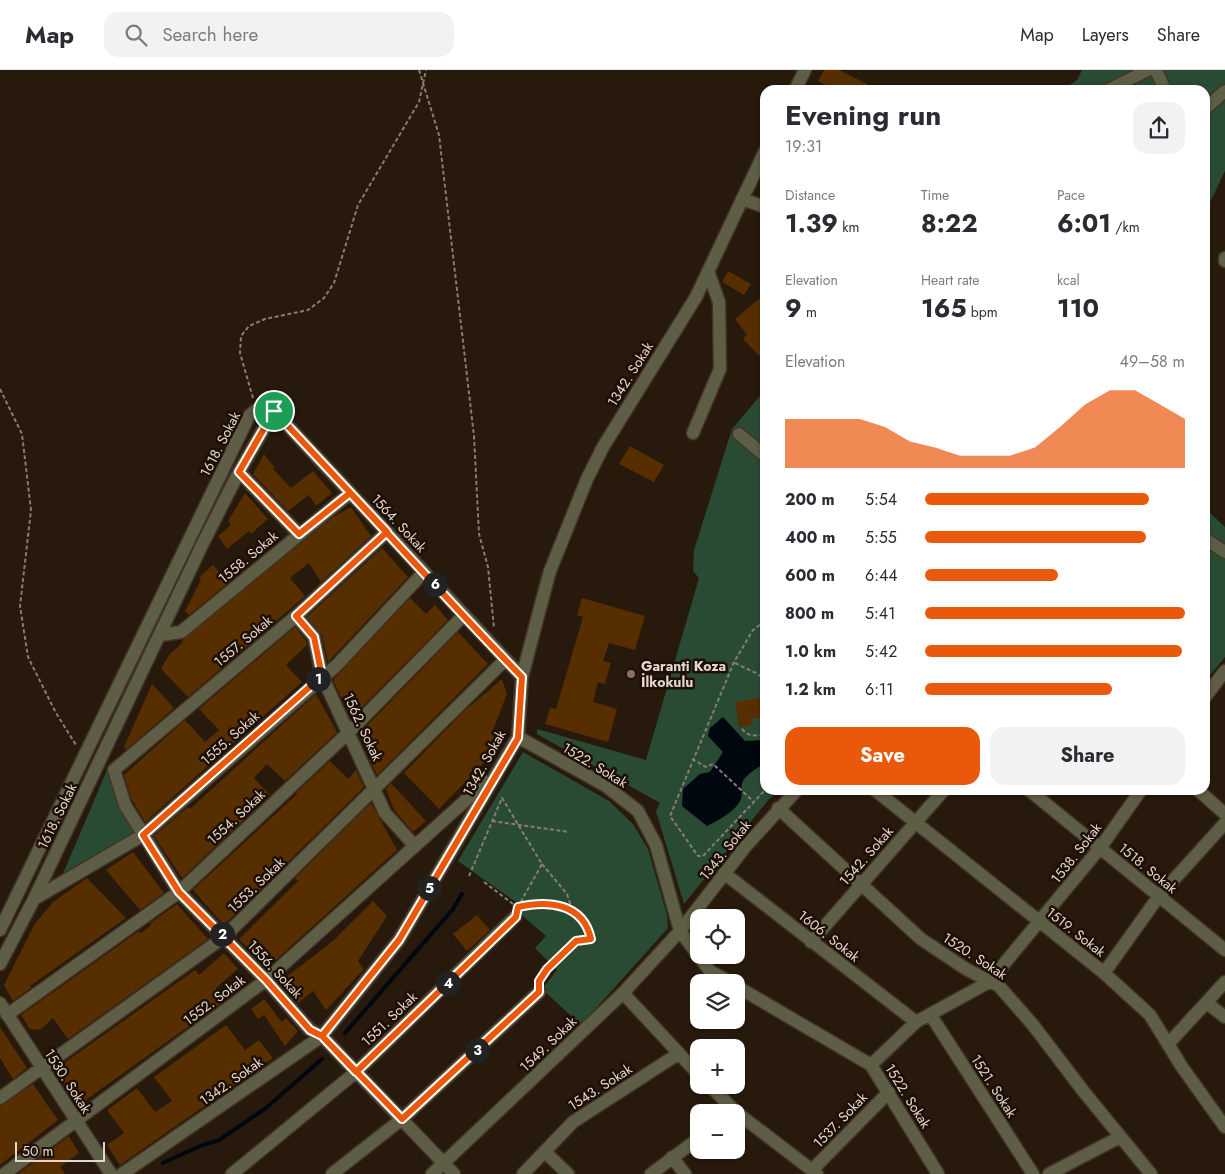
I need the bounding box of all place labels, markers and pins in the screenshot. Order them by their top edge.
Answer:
pin [253,390,295,432]
pin: 6 [422,572,448,596]
place label: Garanti Koza İlkokulu [641,656,726,692]
pin: 1 [306,666,330,692]
marker: Garanti Koza İlkokulu [625,668,637,680]
pin: 5 [416,876,442,900]
pin: 2 [210,922,234,946]
pin: 4 [436,970,460,996]
pin: 3 [464,1038,490,1062]

